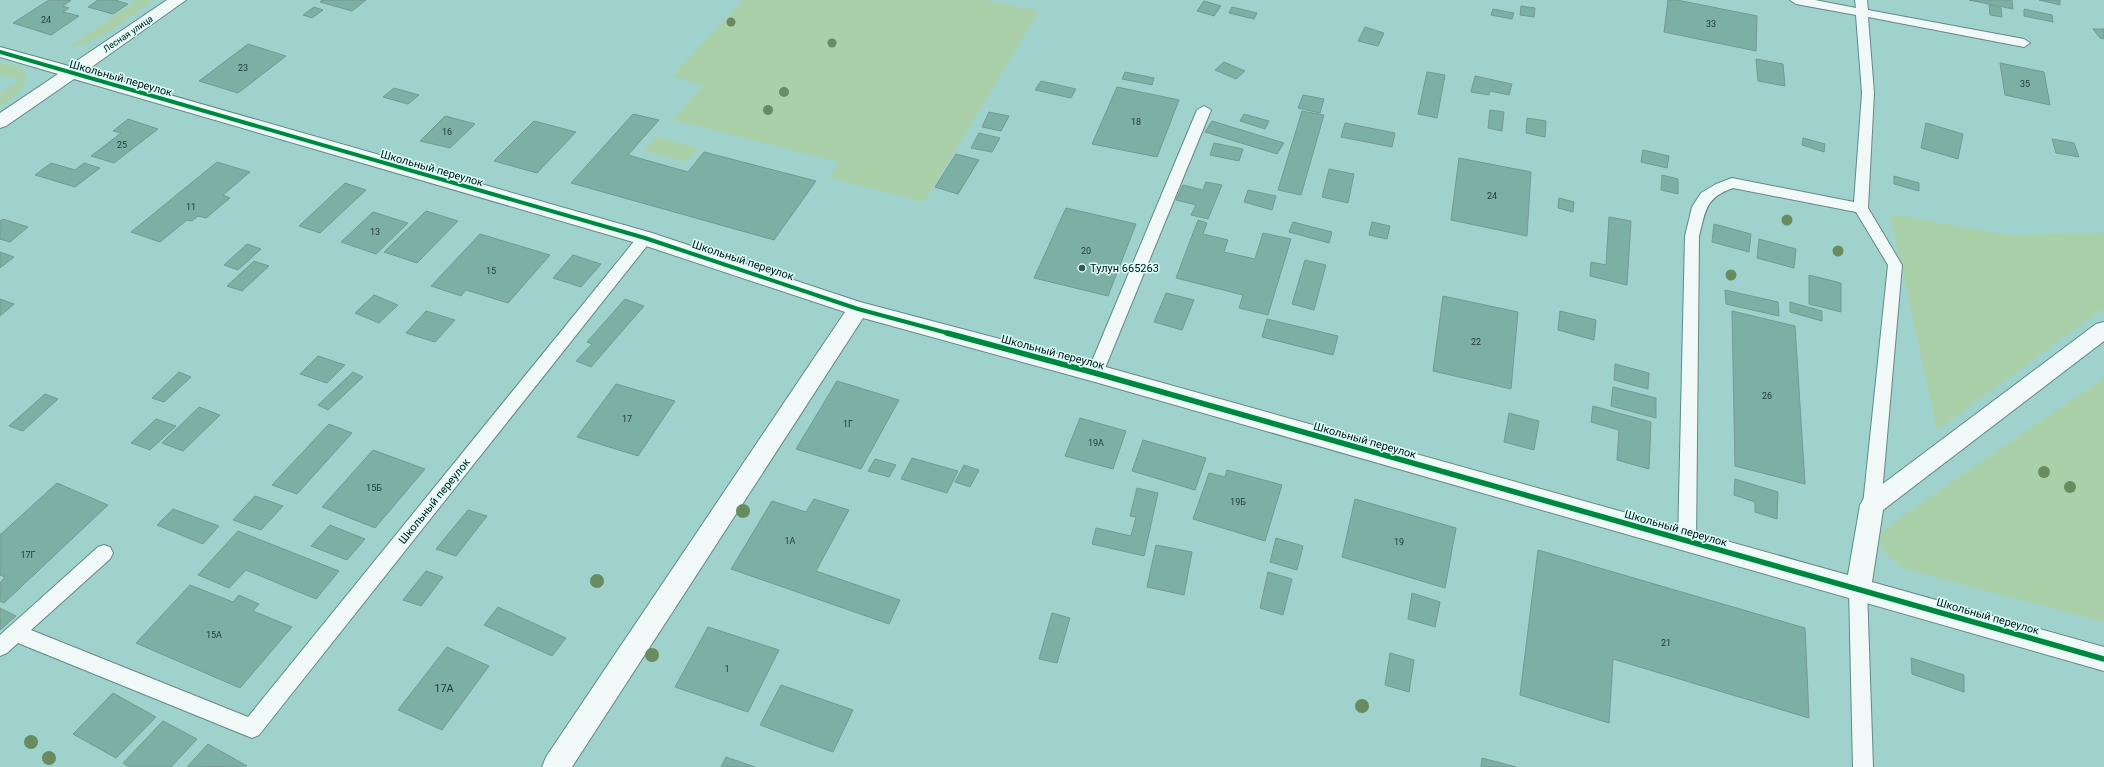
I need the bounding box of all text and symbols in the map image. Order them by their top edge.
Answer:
street label: Лесная улица [101,14,155,54]
house number: 24 [41,15,51,25]
house number: 33 [1706,19,1716,29]
street label: Школьный переулок [68,58,174,99]
house number: 23 [238,63,248,73]
house number: 35 [2020,79,2030,89]
house number: 18 [1131,117,1141,127]
house number: 16 [442,127,452,137]
house number: 25 [117,140,127,150]
street label: Школьный переулок [379,148,485,189]
house number: 24 [1487,191,1497,201]
house number: 11 [186,202,196,212]
house number: 13 [370,227,380,237]
street label: Школьный переулок [690,238,795,283]
house number: 20 [1081,246,1091,256]
place label: Тулун 665263 [1090,262,1159,275]
marker: Тулун 665263 [1077,263,1087,273]
house number: 15 [486,266,496,276]
street label: Школьный переулок [1000,332,1106,373]
house number: 22 [1471,337,1481,347]
house number: 26 [1762,391,1772,401]
house number: 17 [622,414,632,424]
house number: 1Г [843,419,853,429]
street label: Школьный переулок [1312,420,1418,461]
house number: 19А [1088,438,1104,448]
street label: Школьный переулок [396,456,473,547]
house number: 15Б [366,483,382,493]
house number: 19Б [1230,497,1246,507]
street label: Школьный переулок [1623,508,1729,549]
house number: 1А [785,536,796,546]
house number: 19 [1394,537,1404,547]
house number: 17Г [20,550,36,560]
street label: Школьный переулок [1935,596,2041,637]
house number: 15А [206,630,222,640]
house number: 21 [1661,638,1671,648]
house number: 1 [724,664,730,674]
house number: 17А [434,682,455,695]

